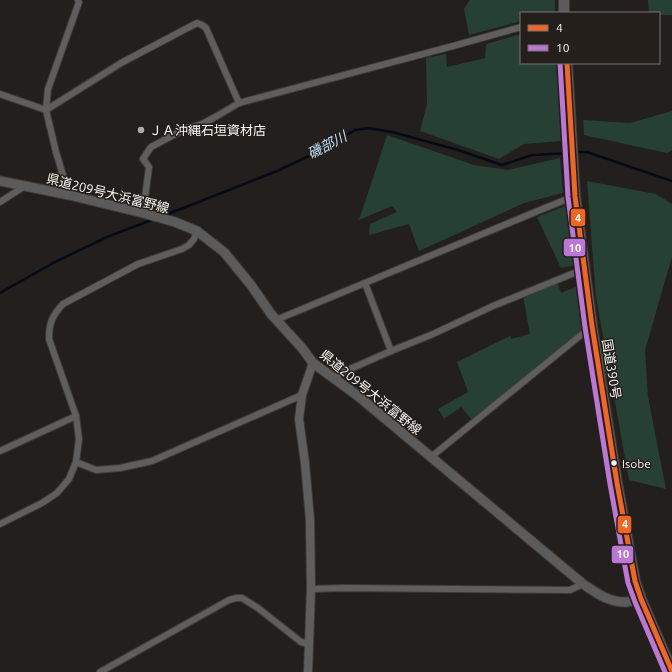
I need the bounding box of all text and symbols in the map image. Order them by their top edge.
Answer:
legend [520,12,660,64]
text: 4 [556,21,563,34]
text: 10 [556,41,570,54]
place label: ＪＡ沖縄石垣資材店 [149,123,266,137]
marker: ＪＡ沖縄石垣資材店 [136,125,146,135]
water label: 磯部川 [305,127,351,162]
street label: 県道209号大浜富野線 [45,171,171,215]
line badge: 4 [570,208,586,227]
text: 4 [575,212,581,224]
line badge: 10 [563,238,586,257]
text: 10 [569,242,581,254]
street label: 国道390号 [600,338,624,400]
street label: 県道209号大浜富野線 [318,347,424,437]
place label: Isobe [622,457,651,470]
marker: Isobe [609,458,619,468]
line badge: 4 [617,515,632,534]
text: 4 [622,518,628,530]
line badge: 10 [611,545,634,564]
text: 10 [617,548,629,560]

